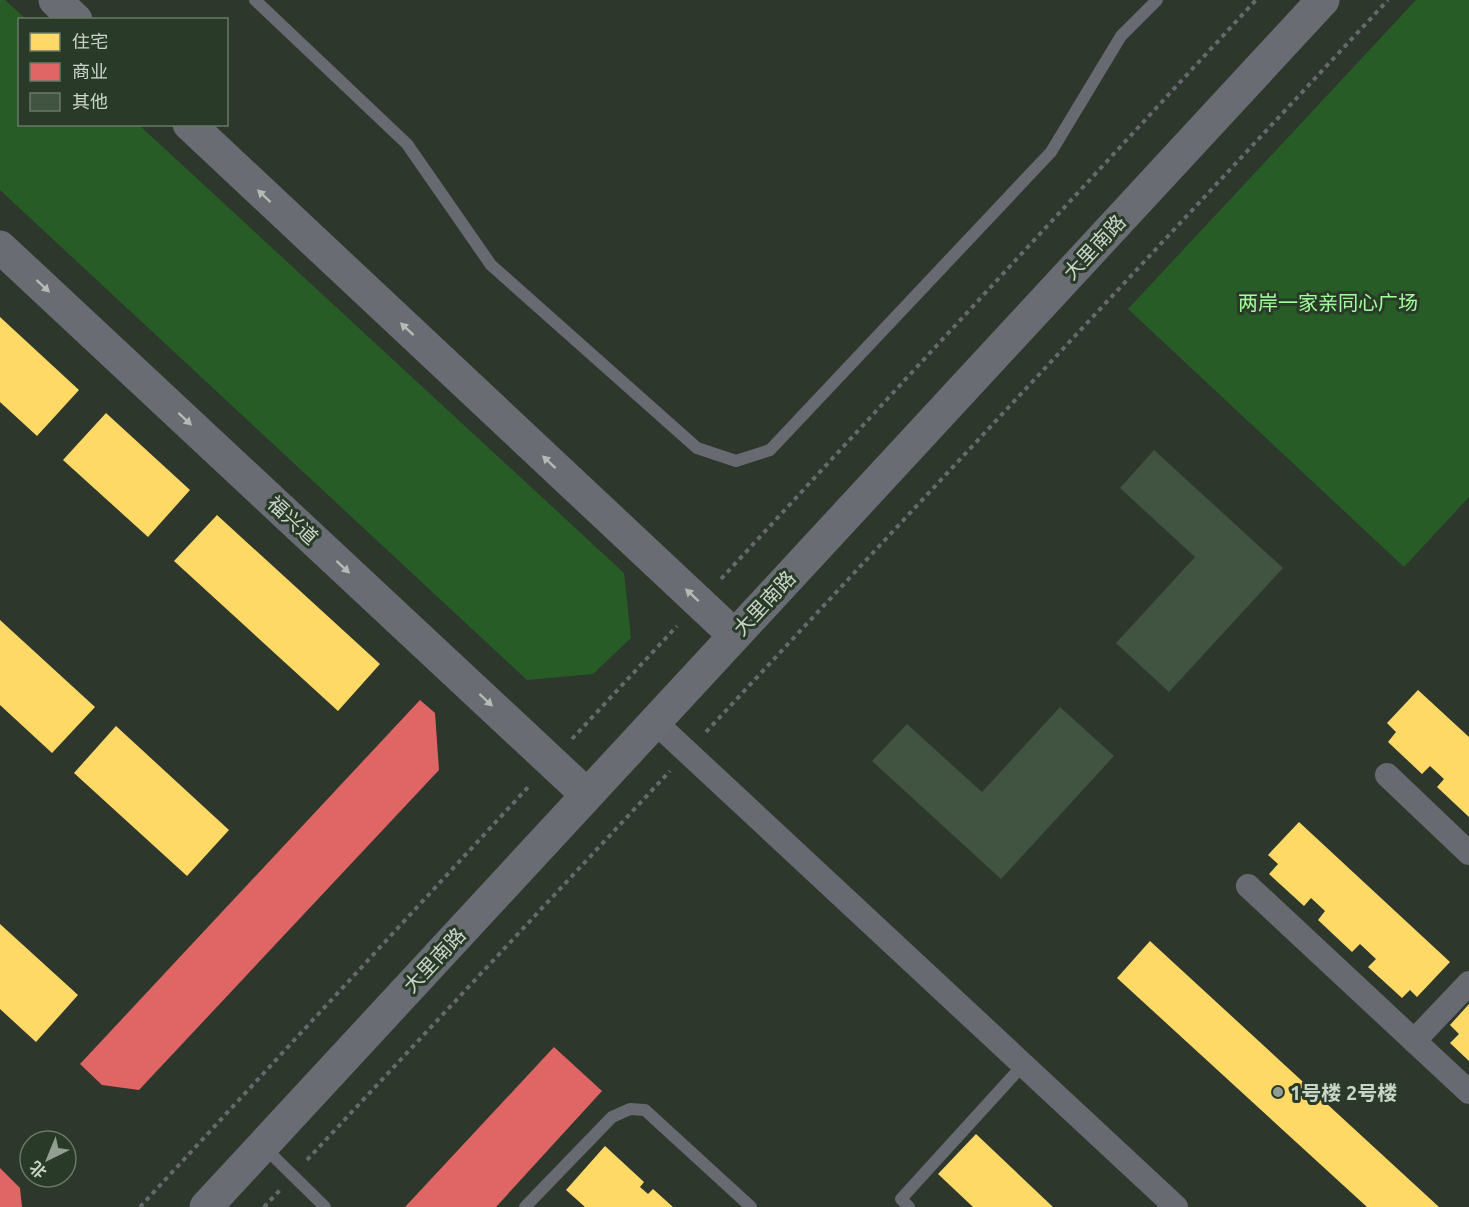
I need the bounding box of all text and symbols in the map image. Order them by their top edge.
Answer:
legend [18,18,228,126]
text: 住宅 [72,31,108,51]
text: 商业 [72,61,108,81]
text: 其他 [72,91,108,111]
one-way arrow [258,189,272,203]
street label: 大里南路 [1058,210,1130,284]
one-way arrow [35,279,49,293]
park label: 两岸一家亲同心广场 [1238,291,1418,314]
one-way arrow [400,323,415,336]
one-way arrow [178,412,192,426]
one-way arrow [542,455,557,469]
street label: 福兴道 [263,491,323,549]
one-way arrow [336,560,351,574]
street label: 大里南路 [728,566,800,640]
one-way arrow [684,588,699,602]
one-way arrow [478,693,493,707]
street label: 大里南路 [398,923,470,997]
place label: 1号楼 2号楼 [1290,1081,1397,1104]
marker: 1号楼 2号楼 [1271,1085,1285,1099]
north arrow [18,1129,78,1189]
text: 北 [26,1158,50,1182]

